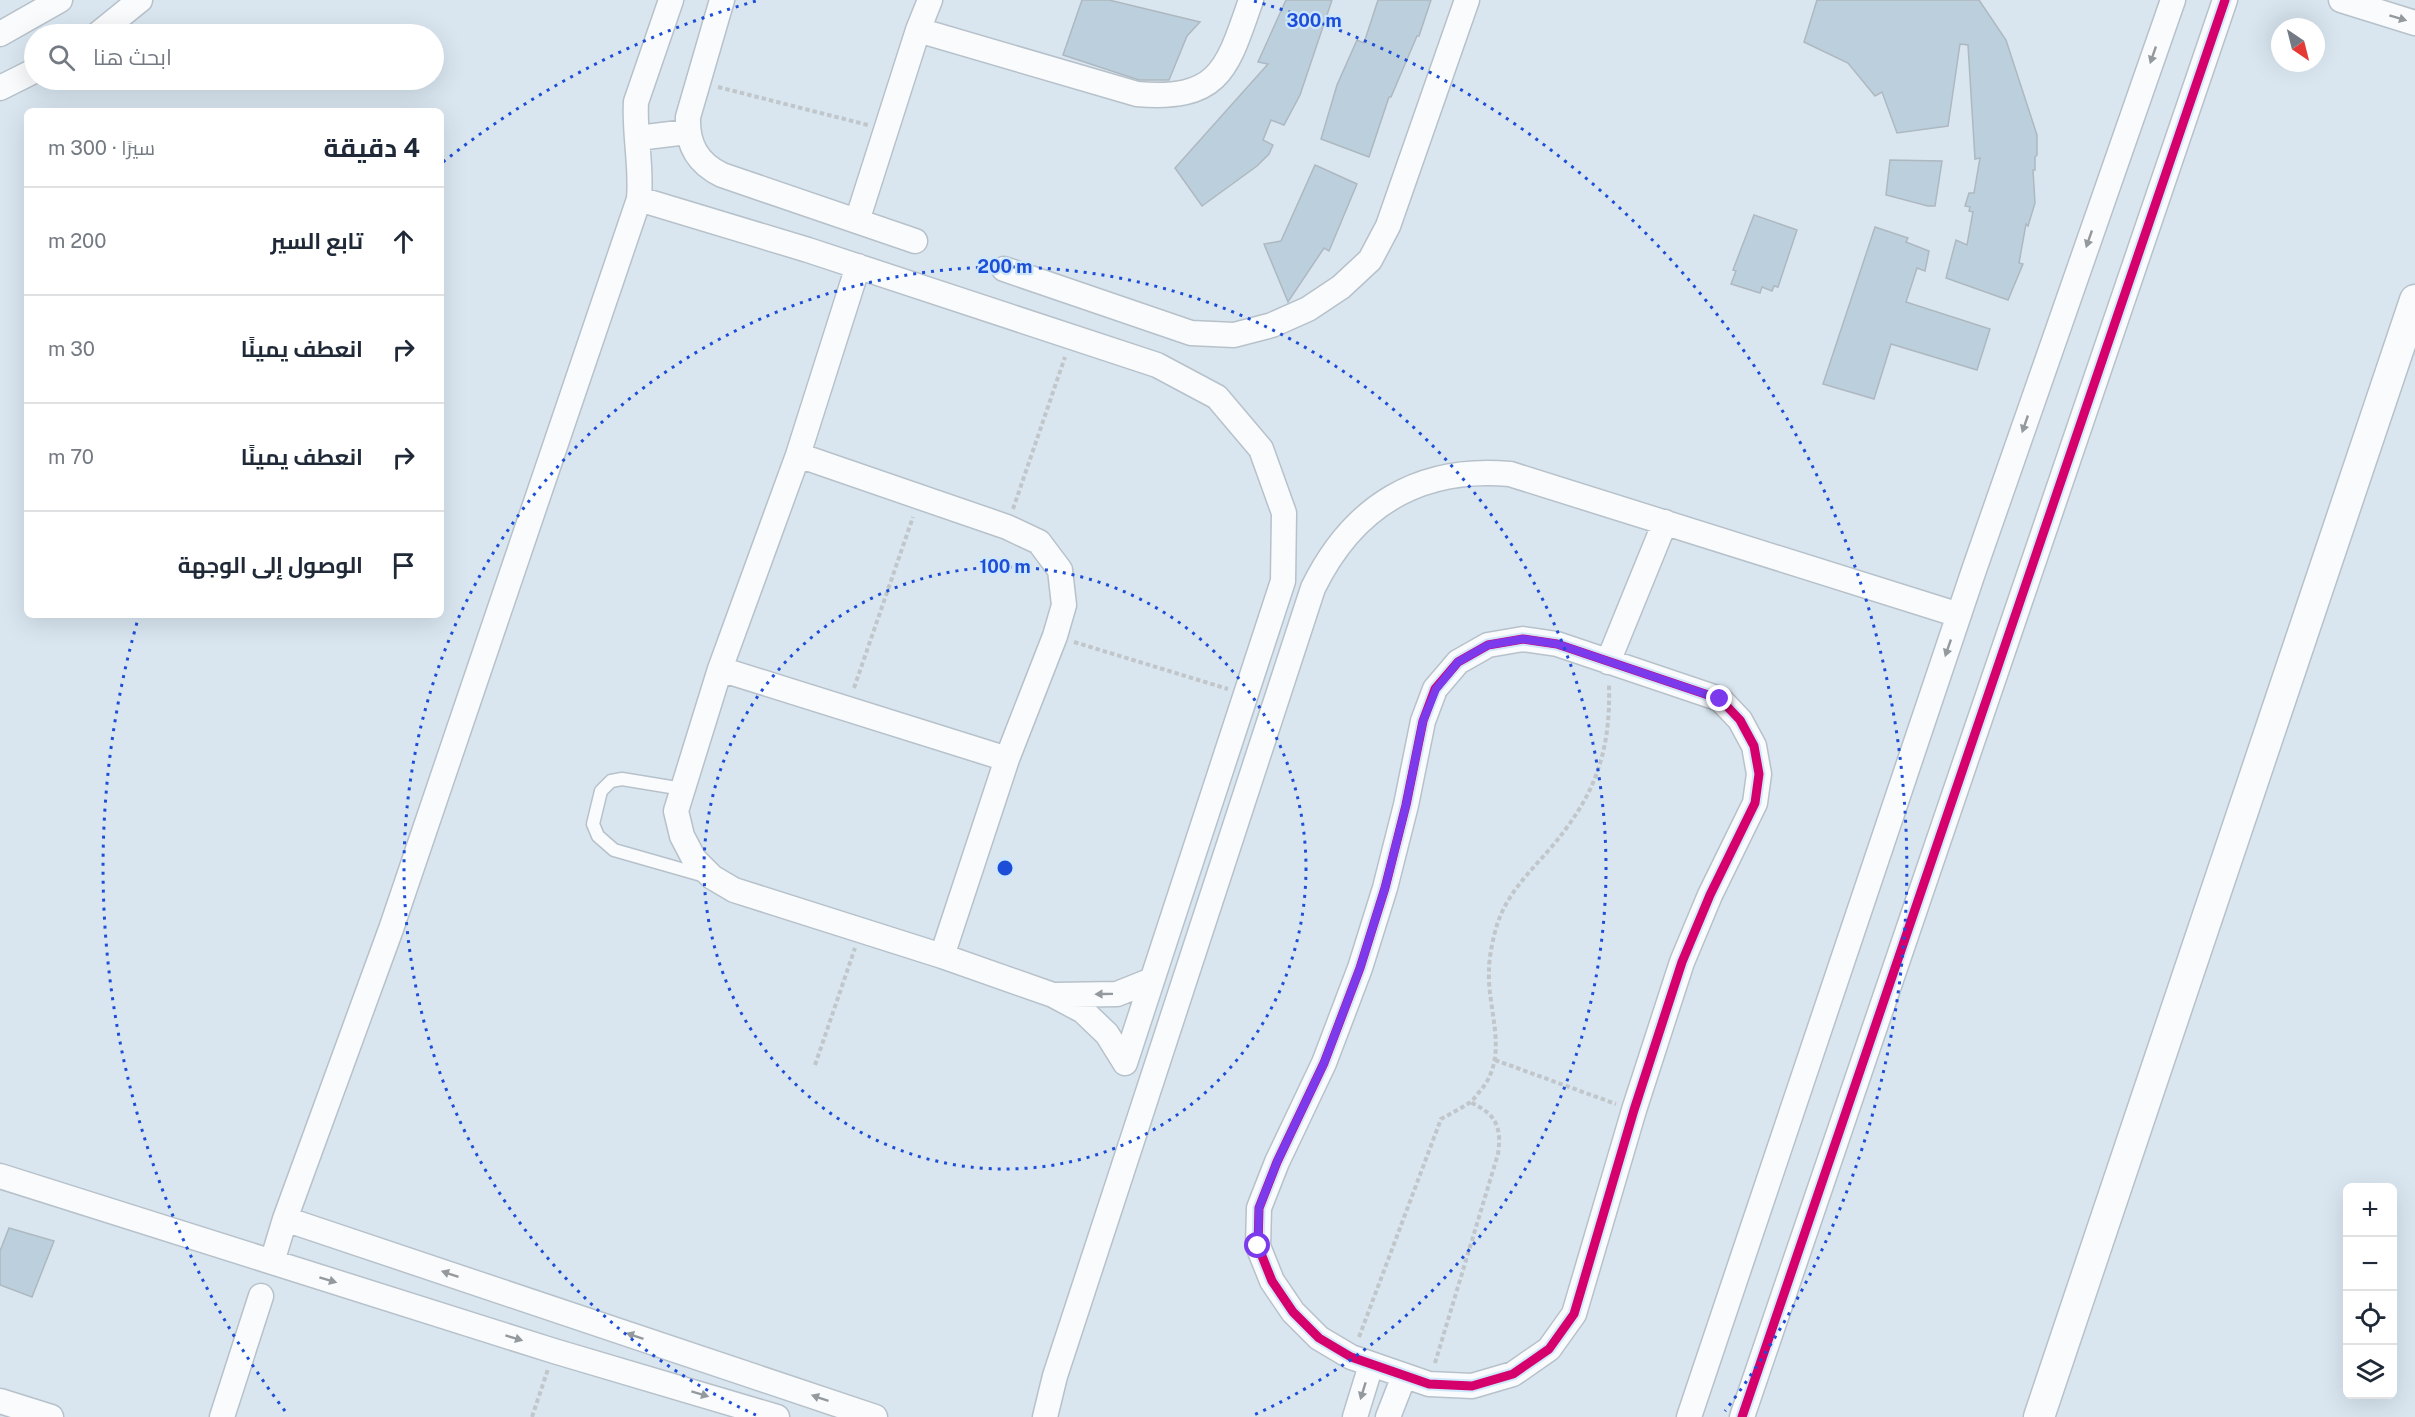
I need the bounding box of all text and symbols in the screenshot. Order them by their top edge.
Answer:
text: 300 m [1286,10,1342,31]
one-way arrow [2389,14,2407,23]
north arrow [2271,18,2325,72]
search box [24,24,444,90]
icon: search [45,41,78,74]
text: ابحث هنا [93,44,172,70]
one-way arrow [2148,46,2158,64]
text: 4 دقيقة [324,132,420,163]
text: سيرًا · 300 m [48,136,155,160]
icon: ahead [387,225,420,258]
text: تابع السير [271,228,363,254]
text: 200 m [48,229,106,253]
one-way arrow [2084,230,2094,248]
text: 200 m [978,256,1032,277]
icon: right [387,333,420,366]
text: انعطف يمينًا [241,336,363,362]
text: 30 m [48,337,95,361]
one-way arrow [2020,415,2029,433]
icon: right [387,441,420,474]
text: انعطف يمينًا [241,444,363,470]
text: 70 m [48,445,94,469]
icon: arrive [387,549,420,582]
text: الوصول إلى الوجهة [178,552,363,578]
text: 100 m [979,556,1031,577]
one-way arrow [1943,639,1952,657]
route end [1706,685,1732,711]
centre of rings [995,858,1015,878]
one-way arrow [1094,989,1113,999]
map controls [2343,1183,2397,1399]
button: + [2343,1183,2397,1237]
route start [1244,1232,1270,1258]
button: − [2343,1237,2397,1291]
one-way arrow [441,1269,459,1279]
one-way arrow [319,1276,337,1285]
button: locate [2343,1291,2397,1345]
one-way arrow [626,1331,644,1341]
one-way arrow [505,1334,523,1343]
button: layers [2343,1345,2397,1399]
one-way arrow [1358,1382,1367,1400]
one-way arrow [691,1390,709,1399]
one-way arrow [810,1393,828,1403]

